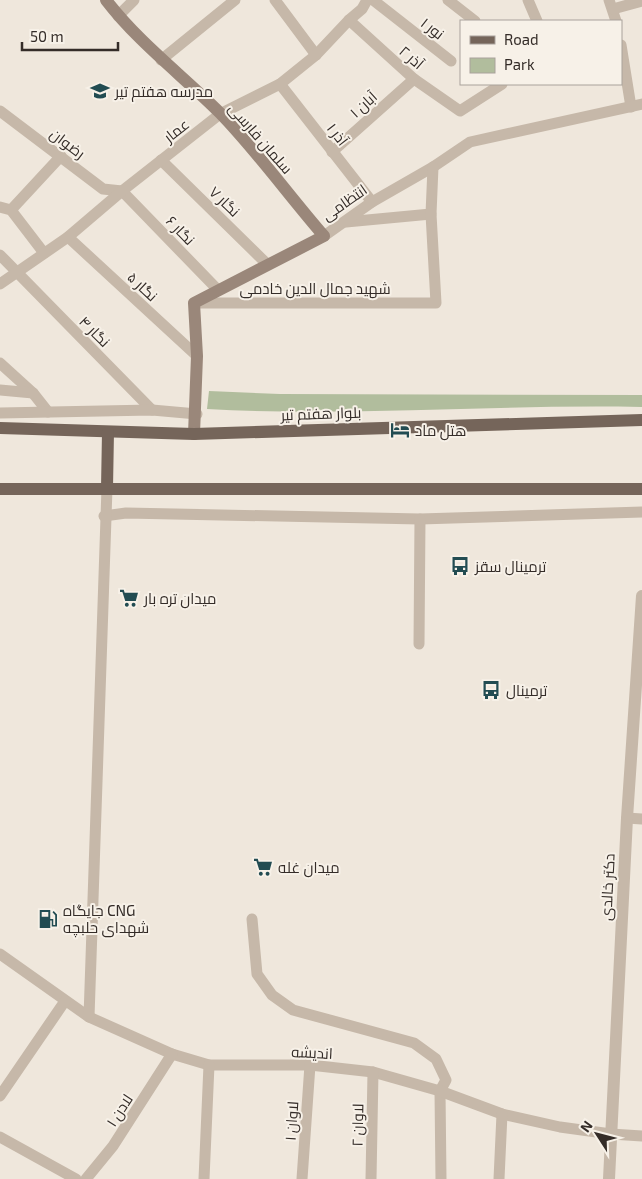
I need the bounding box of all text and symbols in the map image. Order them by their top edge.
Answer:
street label: نور ۱ [417,13,448,43]
scale bar [22,20,119,52]
legend [460,20,622,85]
text: 50 m [30,27,64,45]
text: Road [504,30,539,48]
street label: آذر ۲ [395,42,428,73]
text: Park [504,55,535,73]
school or university icon: مدرسه هفتم تیر [89,80,111,102]
place label: مدرسه هفتم تیر [114,82,213,102]
street label: آبان ۱ [346,87,382,122]
street label: سلمان فارسی [224,99,297,178]
street label: عمار [159,114,193,147]
street label: آذر ۱ [323,119,352,149]
street label: رضوان [46,124,89,164]
street label: انتظامی [318,180,371,226]
street label: نگار ۷ [205,182,244,221]
street label: نگار ۶ [162,212,199,249]
street label: نگار ۵ [124,268,162,305]
street label: شهید جمال الدین خادمی [239,279,391,299]
street label: نگار ۴ [75,312,114,351]
street label: بلوار هفتم تیر [279,403,362,425]
hotel icon: هتل ماد [389,419,411,441]
place label: هتل ماد [415,421,466,441]
bus stop icon: ترمینال سقز [449,555,471,577]
place label: ترمینال سقز [474,557,546,576]
supermarket icon: میدان تره بار [118,587,140,609]
place label: میدان تره بار [143,589,216,609]
bus stop icon: ترمینال [480,679,502,701]
place label: ترمینال [506,681,547,700]
street label: دکتر خالدی [596,853,620,921]
supermarket icon: میدان غله [252,856,274,878]
place label: میدان غله [278,858,340,878]
place label: جایگاه CNG شهدای حلبچه [63,901,149,938]
fuel station icon: جایگاه CNG شهدای حلبچه [37,908,59,930]
street label: اندیشه [291,1042,333,1062]
street label: لادن ۱ [102,1090,138,1131]
street label: لاوان ۱ [281,1100,303,1142]
street label: لاوان ۲ [348,1103,368,1147]
north arrow [572,1109,622,1159]
text: N [576,1117,596,1135]

